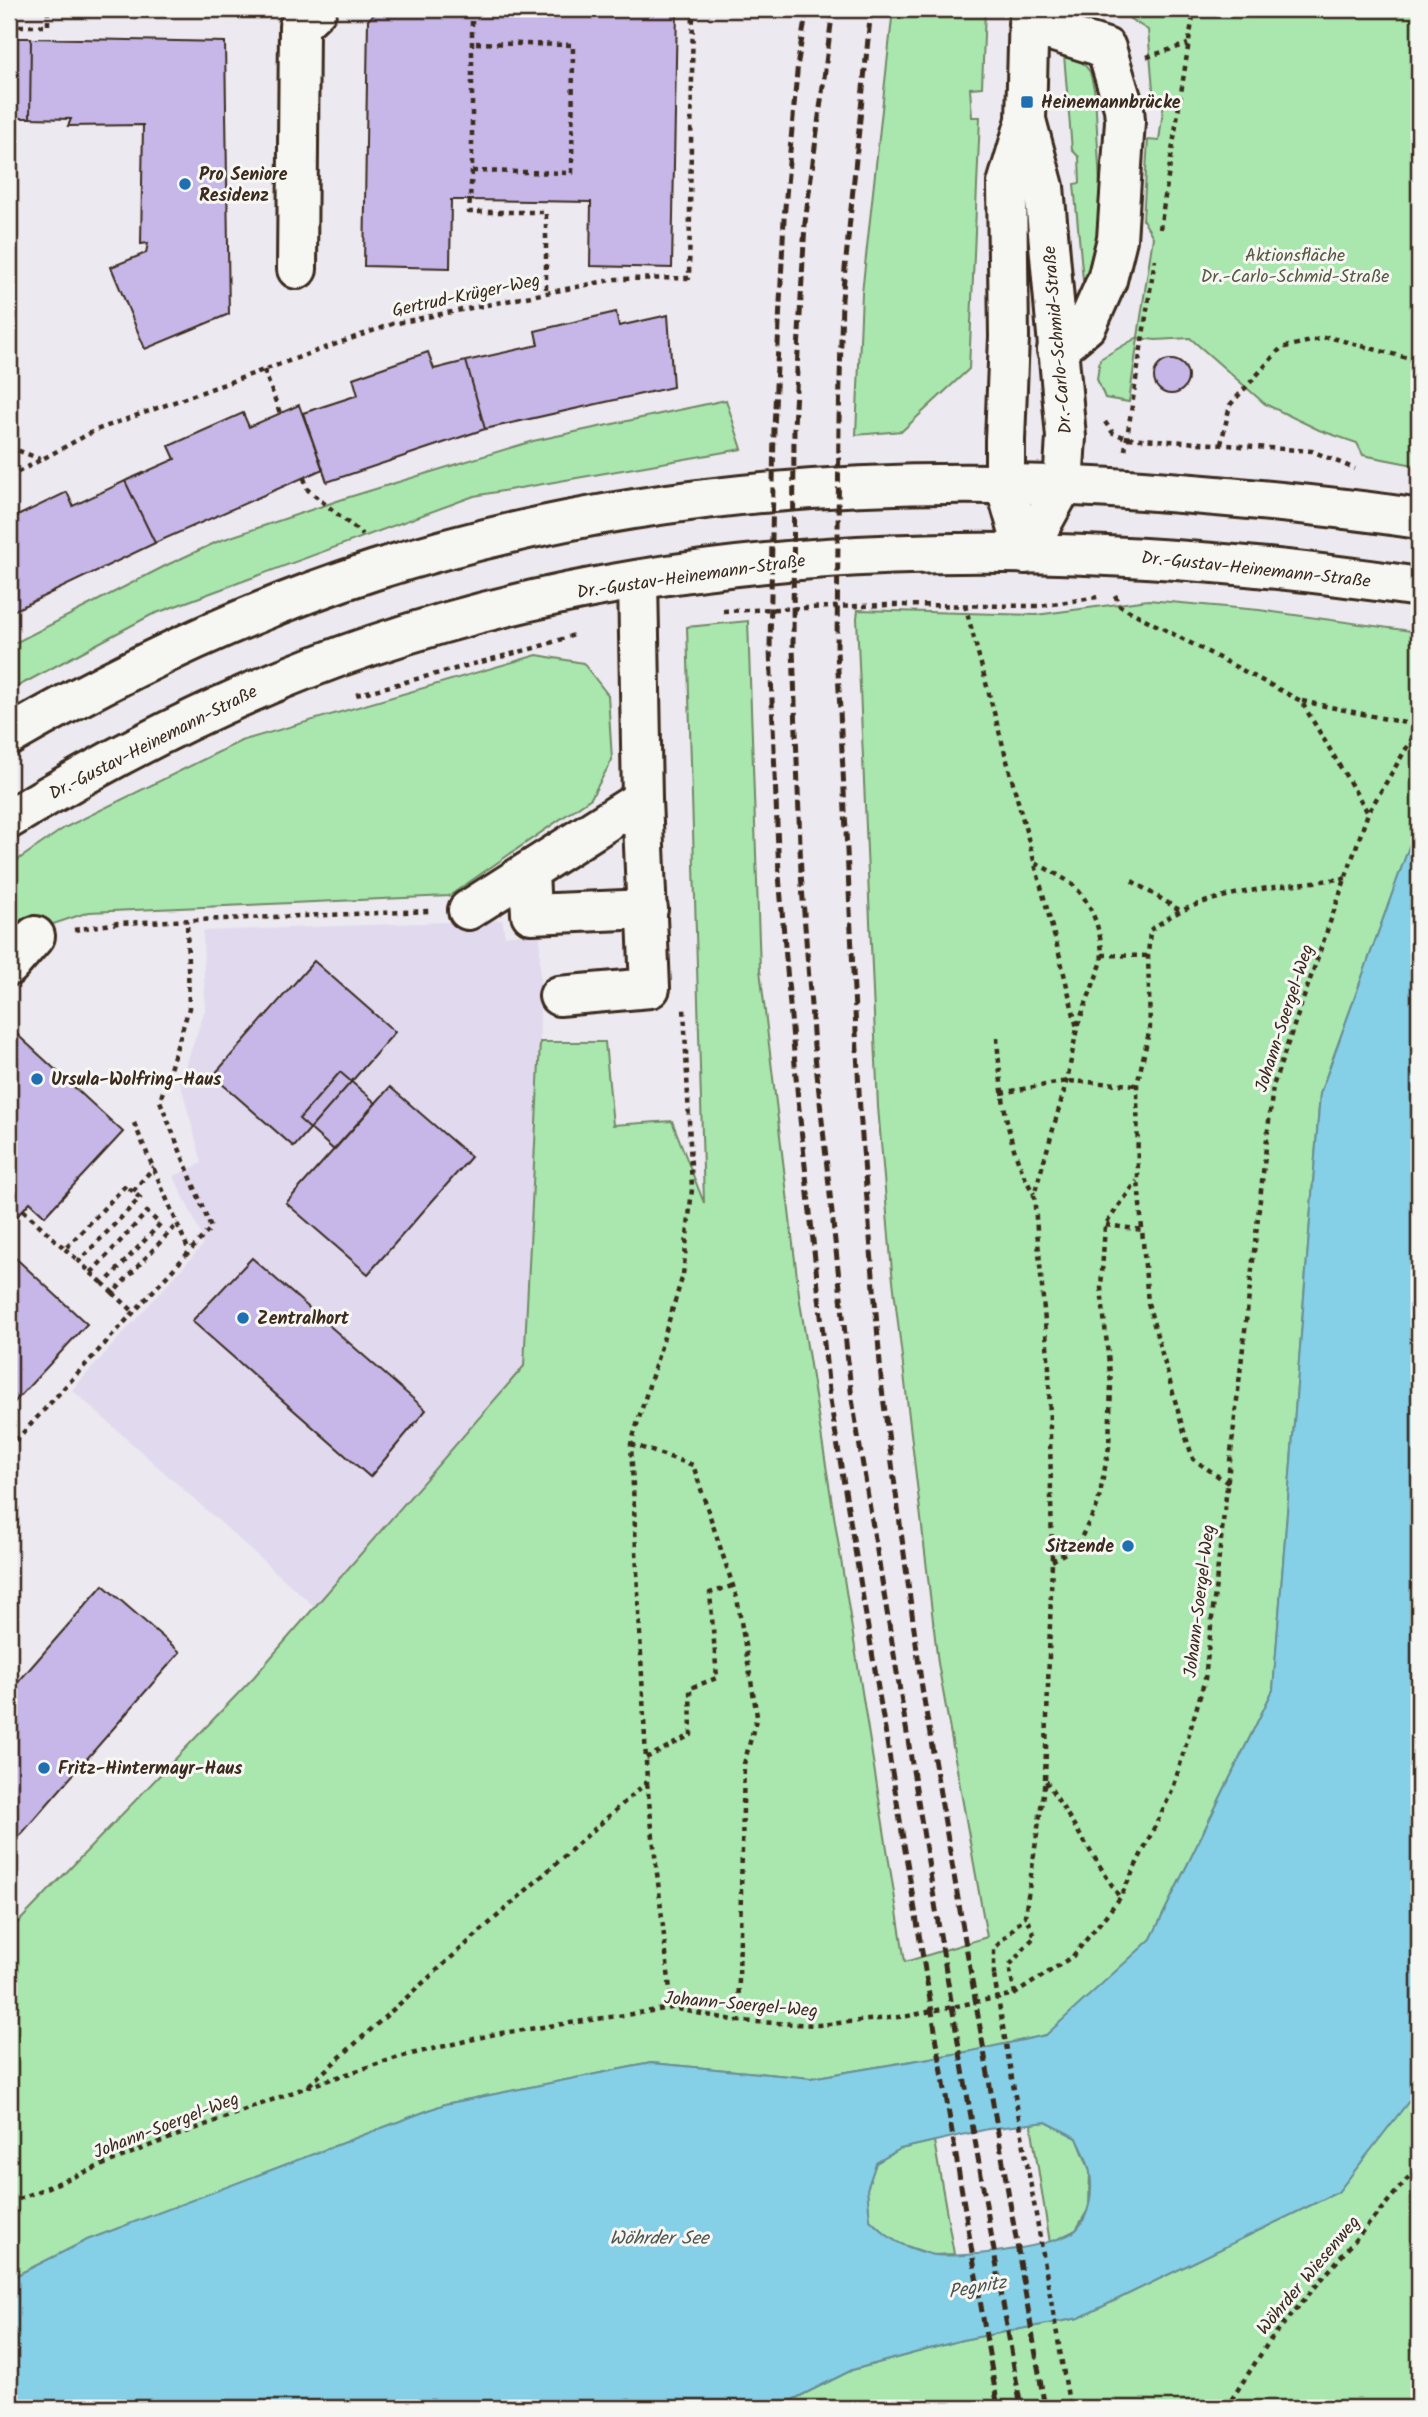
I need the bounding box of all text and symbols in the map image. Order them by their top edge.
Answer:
place label: Heinemannbrücke [1041,89,1181,118]
marker: Heinemannbrücke [1019,94,1035,110]
place label: Pro Seniore Residenz [199,161,288,211]
marker: Pro Seniore Residenz [177,176,193,192]
park label: Aktionsfläche Dr.-Carlo-Schmid-Straße [1201,242,1389,292]
street label: Dr.-Carlo-Schmid-Straße [1036,245,1081,435]
street label: Gertrud-Krüger-Weg [390,267,543,326]
street label: Dr.-Gustav-Heinemann-Straße [1140,544,1372,597]
street label: Dr.-Gustav-Heinemann-Straße [575,547,807,608]
street label: Dr.-Gustav-Heinemann-Straße [44,678,263,809]
street label: Johann-Soergel-Weg [1248,941,1323,1096]
place label: Ursula-Wolfring-Haus [51,1066,222,1095]
marker: Ursula-Wolfring-Haus [29,1071,45,1087]
place label: Zentralhort [257,1305,350,1334]
marker: Zentralhort [235,1310,251,1326]
street label: Johann-Soergel-Weg [1177,1523,1224,1679]
place label: Sitzende [1045,1533,1114,1562]
marker: Sitzende [1120,1538,1136,1554]
place label: Fritz-Hintermayr-Haus [58,1755,243,1784]
marker: Fritz-Hintermayr-Haus [36,1760,52,1776]
street label: Johann-Soergel-Weg [663,1984,819,2027]
street label: Johann-Soergel-Weg [89,2085,244,2168]
street label: Wöhrder Wiesenweg [1250,2210,1368,2342]
water label: Wöhrder See [609,2224,711,2254]
water label: Pegnitz [946,2268,1010,2308]

